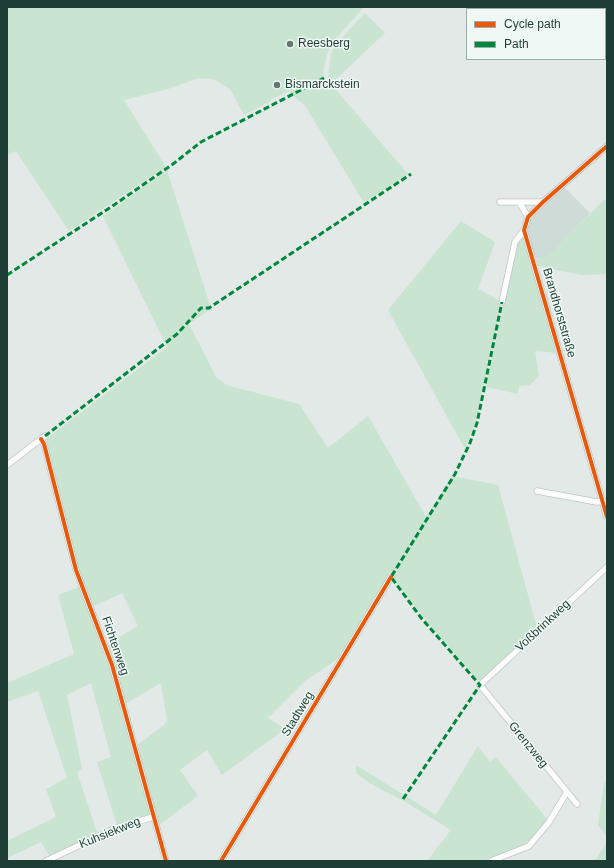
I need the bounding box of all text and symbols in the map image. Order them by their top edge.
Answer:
legend [466,8,606,60]
text: Cycle path [504,17,561,31]
place label: Reesberg [298,37,350,51]
text: Path [504,37,529,51]
marker: Reesberg [285,39,295,49]
place label: Bismarckstein [285,78,360,92]
marker: Bismarckstein [272,80,282,90]
street label: Brandhorststraße [539,266,579,360]
street label: Voßbrinkweg [513,597,573,655]
street label: Fichtenweg [98,615,132,677]
street label: Stadtweg [279,689,317,739]
street label: Grenzweg [505,719,551,771]
street label: Kuhsiekweg [77,814,143,852]

